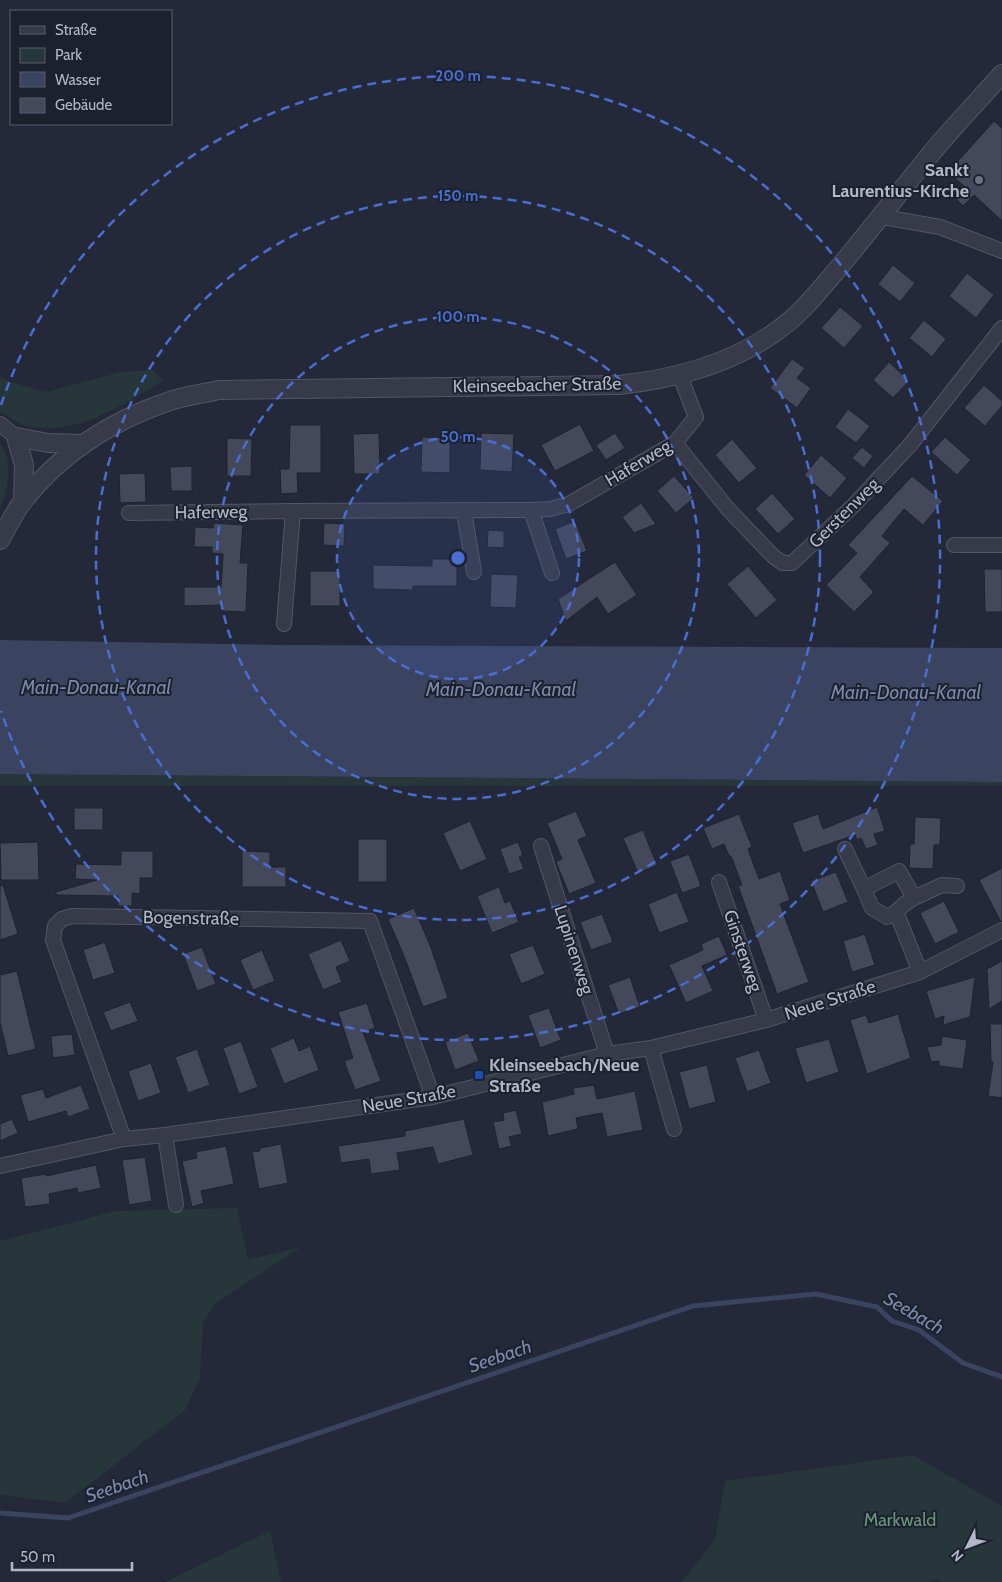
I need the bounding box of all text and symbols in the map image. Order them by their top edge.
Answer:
legend [10,10,172,125]
text: Straße [55,21,97,39]
text: Park [55,46,82,64]
text: 200 m [435,67,481,85]
text: Wasser [55,71,101,89]
text: Gebäude [55,96,112,114]
place label: Sankt Laurentius-Kirche [831,159,969,202]
marker: Sankt Laurentius-Kirche [973,174,985,186]
text: 150 m [438,187,478,205]
text: 100 m [436,308,480,326]
street label: Kleinseebacher Straße [452,373,622,397]
text: 50 m [440,428,476,446]
street label: Haferweg [601,434,676,491]
street label: Gerstenweg [804,472,885,553]
street label: Haferweg [174,500,249,524]
centre of rings [449,549,467,567]
water label: Main-Donau-Kanal [20,676,172,699]
water label: Main-Donau-Kanal [425,678,577,701]
water label: Main-Donau-Kanal [830,681,982,704]
street label: Lupinenweg [549,903,599,998]
street label: Bogenstraße [143,906,239,930]
street label: Ginsterweg [719,907,768,996]
street label: Neue Straße [782,975,878,1025]
place label: Kleinseebach/Neue Straße [489,1054,639,1097]
marker: Kleinseebach/Neue Straße [473,1069,485,1081]
street label: Neue Straße [361,1080,457,1118]
water label: Seebach [880,1287,948,1339]
water label: Seebach [465,1335,535,1377]
water label: Seebach [82,1465,152,1507]
park label: Markwald [864,1509,936,1531]
north arrow [942,1522,992,1572]
scale bar [12,1540,132,1572]
text: N [947,1546,967,1565]
text: 50 m [20,1548,55,1566]

